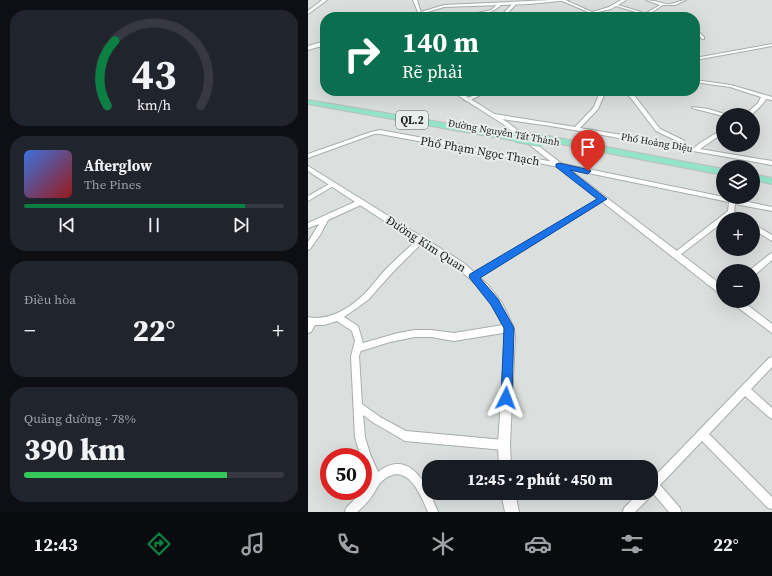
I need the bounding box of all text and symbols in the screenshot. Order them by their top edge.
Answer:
text: 140 m [402,23,479,61]
icon: right [336,28,388,80]
text: 43 [131,46,177,103]
text: Rẽ phải [402,59,463,84]
text: km/h [137,94,171,114]
map controls [716,108,760,308]
button: search [716,108,760,152]
road number: QL.2 [396,111,428,129]
street label: Đường Nguyễn Tất Thành [447,116,561,149]
pin [571,130,605,171]
street label: Phố Hoàng Diệu [620,130,694,155]
street label: Phố Phạm Ngọc Thạch [419,133,541,169]
icon: arrive [577,136,599,158]
text: Afterglow [84,155,152,176]
button: layers [716,160,760,204]
text: The Pines [84,176,141,193]
street label: Đường Kim Quan [383,212,469,276]
button: + [716,212,760,256]
icon: previous [56,214,78,236]
icon: pause [143,214,165,236]
icon: next [230,214,252,236]
button: − [716,264,760,308]
text: Điều hòa [24,291,76,308]
text: 22° [133,310,175,351]
text: − [24,315,36,345]
text: + [272,315,284,345]
position arrow [485,377,527,419]
text: Quãng đường · 78% [24,410,136,427]
text: 390 km [24,429,125,470]
speed limit sign: 50 [320,448,372,500]
text: 12:45 · 2 phút · 450 m [467,469,613,490]
icon: directions [145,530,173,558]
icon: music [239,530,267,558]
icon: phone [334,530,362,558]
icon: climate [429,530,457,558]
icon: car [524,530,552,558]
icon: filters [618,530,646,558]
text: 12:43 [33,532,78,557]
text: 22° [713,532,739,557]

